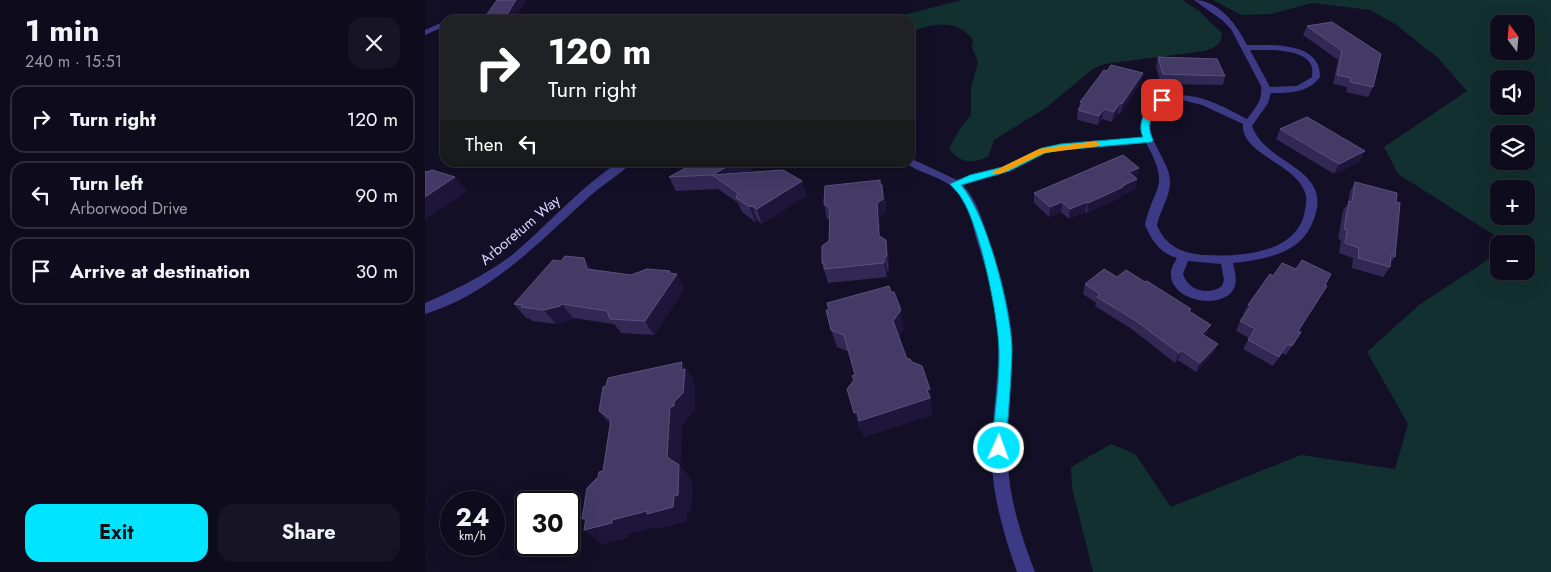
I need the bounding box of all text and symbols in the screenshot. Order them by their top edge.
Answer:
text: 1 min [25,9,99,52]
north arrow [1490,15,1535,60]
map controls [1490,15,1535,280]
button: close [348,17,400,69]
text: 120 m [548,27,651,77]
icon: right [465,35,530,100]
text: 240 m · 15:51 [25,50,122,73]
button: sound [1490,70,1535,115]
text: Turn right [548,73,636,105]
pin [1141,79,1183,121]
icon: arrive [1148,86,1176,114]
icon: right [27,105,55,133]
text: Turn right [70,106,156,133]
text: 120 m [347,106,398,133]
button: layers [1490,125,1535,170]
icon: left [514,130,542,158]
text: Then [465,131,504,158]
text: Turn left [70,170,143,197]
button: + [1490,180,1535,225]
icon: left [27,181,55,209]
text: 90 m [355,182,398,209]
street label: Arboretum Way [475,189,565,270]
text: Arborwood Drive [70,197,187,220]
button: − [1490,235,1535,280]
icon: arrive [27,257,55,285]
text: Arrive at destination [70,258,250,285]
text: 30 m [356,258,398,285]
position arrow [972,421,1024,473]
speed limit sign: 30 [515,491,580,556]
text: 24 [456,499,489,535]
button: Exit [25,504,208,562]
button: Share [218,504,400,562]
text: km/h [459,527,486,545]

